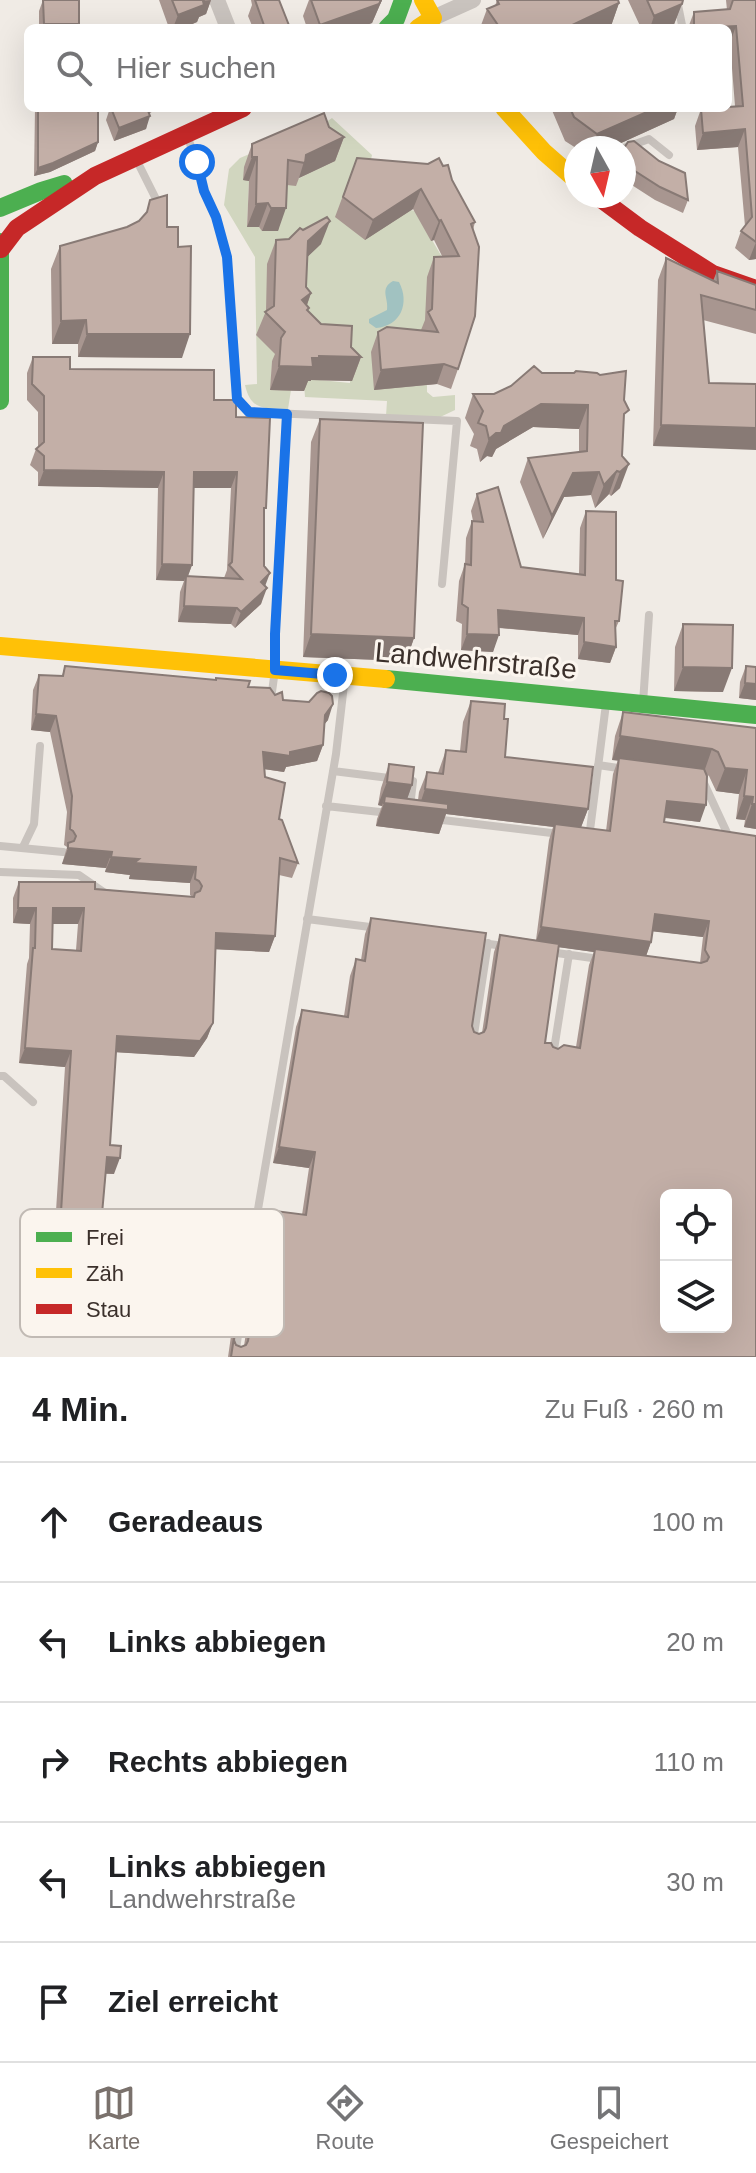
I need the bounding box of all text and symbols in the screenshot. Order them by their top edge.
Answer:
search box [24,24,732,112]
icon: search [52,46,96,90]
text: Hier suchen [116,51,276,84]
north arrow [564,136,636,208]
route start [179,144,215,180]
street label: Landwehrstraße [374,636,578,685]
route end [317,657,353,693]
map controls [660,1189,732,1333]
button: locate [660,1189,732,1261]
legend [20,1209,284,1337]
text: Frei [86,1225,124,1250]
text: Zäh [86,1261,124,1286]
button: layers [660,1261,732,1333]
text: Stau [86,1297,131,1322]
text: 4 Min. [32,1390,128,1428]
text: Zu Fuß · 260 m [545,1394,724,1424]
icon: ahead [32,1500,76,1544]
text: Geradeaus [108,1505,263,1538]
text: 100 m [652,1507,724,1537]
icon: left [32,1620,76,1664]
text: Links abbiegen [108,1625,326,1658]
text: 20 m [666,1627,724,1657]
icon: right [32,1740,76,1784]
text: Rechts abbiegen [108,1745,348,1778]
text: 110 m [654,1747,724,1777]
text: Links abbiegen [108,1850,326,1883]
icon: left [32,1860,76,1904]
text: 30 m [666,1867,724,1897]
text: Landwehrstraße [108,1884,296,1914]
icon: arrive [32,1980,76,2024]
text: Ziel erreicht [108,1985,278,2018]
tab: Karte [88,2081,140,2155]
tab: Route [316,2081,374,2155]
tab: Gespeichert [550,2081,668,2155]

